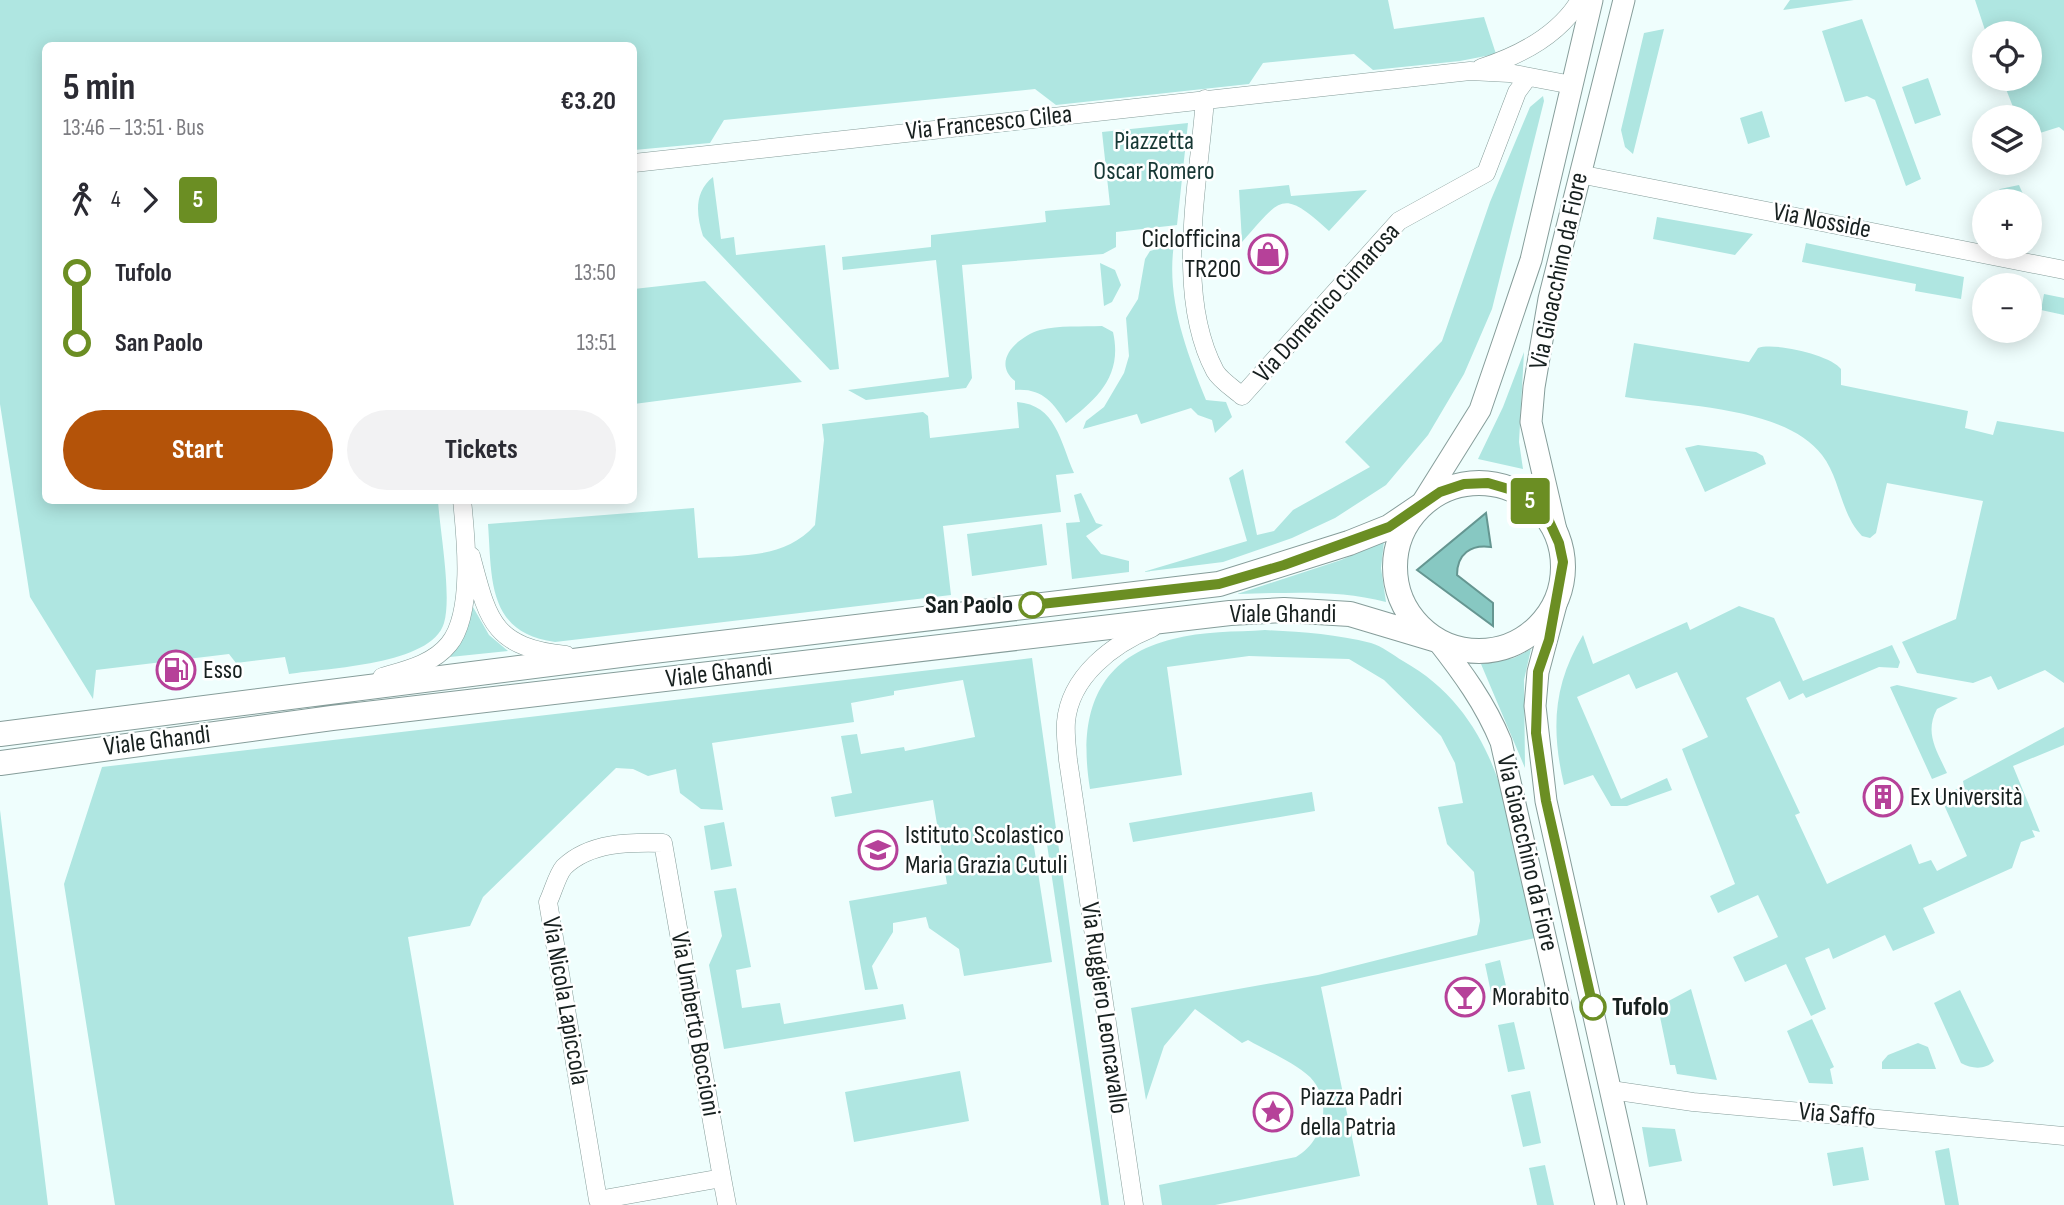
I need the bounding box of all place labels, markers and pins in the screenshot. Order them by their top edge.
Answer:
place label: Ciclofficina TR200 [1141,224,1241,285]
shop icon: Ciclofficina TR200 [1247,233,1289,275]
place label: San Paolo [925,590,1013,621]
marker: San Paolo [1019,592,1045,618]
fuel station icon: Esso [155,649,197,691]
place label: Esso [203,655,243,686]
building icon: Ex Università [1862,776,1904,818]
place label: Ex Università [1910,782,2023,813]
place label: Istituto Scolastico Maria Grazia Cutuli [905,820,1068,881]
school or university icon: Istituto Scolastico Maria Grazia Cutuli [857,829,899,871]
bar icon: Morabito [1444,976,1486,1018]
place label: Morabito [1492,982,1569,1013]
place label: Tufolo [1612,992,1669,1023]
marker: Tufolo [1580,994,1606,1020]
place label: Piazza Padri della Patria [1300,1082,1402,1143]
place icon: Piazza Padri della Patria [1252,1091,1294,1133]

